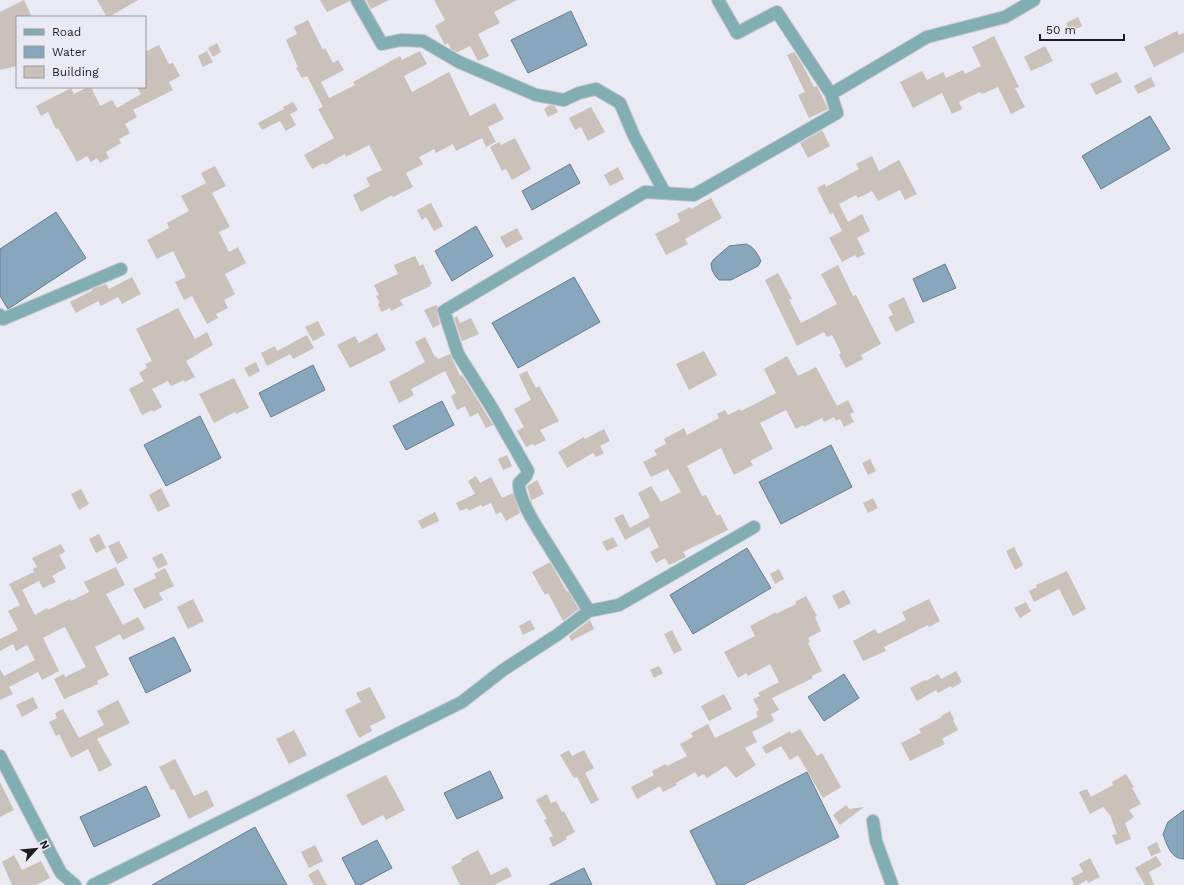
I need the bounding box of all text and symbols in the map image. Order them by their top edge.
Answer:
legend [16,16,146,88]
scale bar [1040,16,1124,42]
text: 50 m [1046,23,1076,37]
text: Road [52,25,81,39]
text: Water [52,45,87,59]
text: Building [52,65,99,79]
north arrow [16,829,56,869]
text: N [37,838,52,851]

